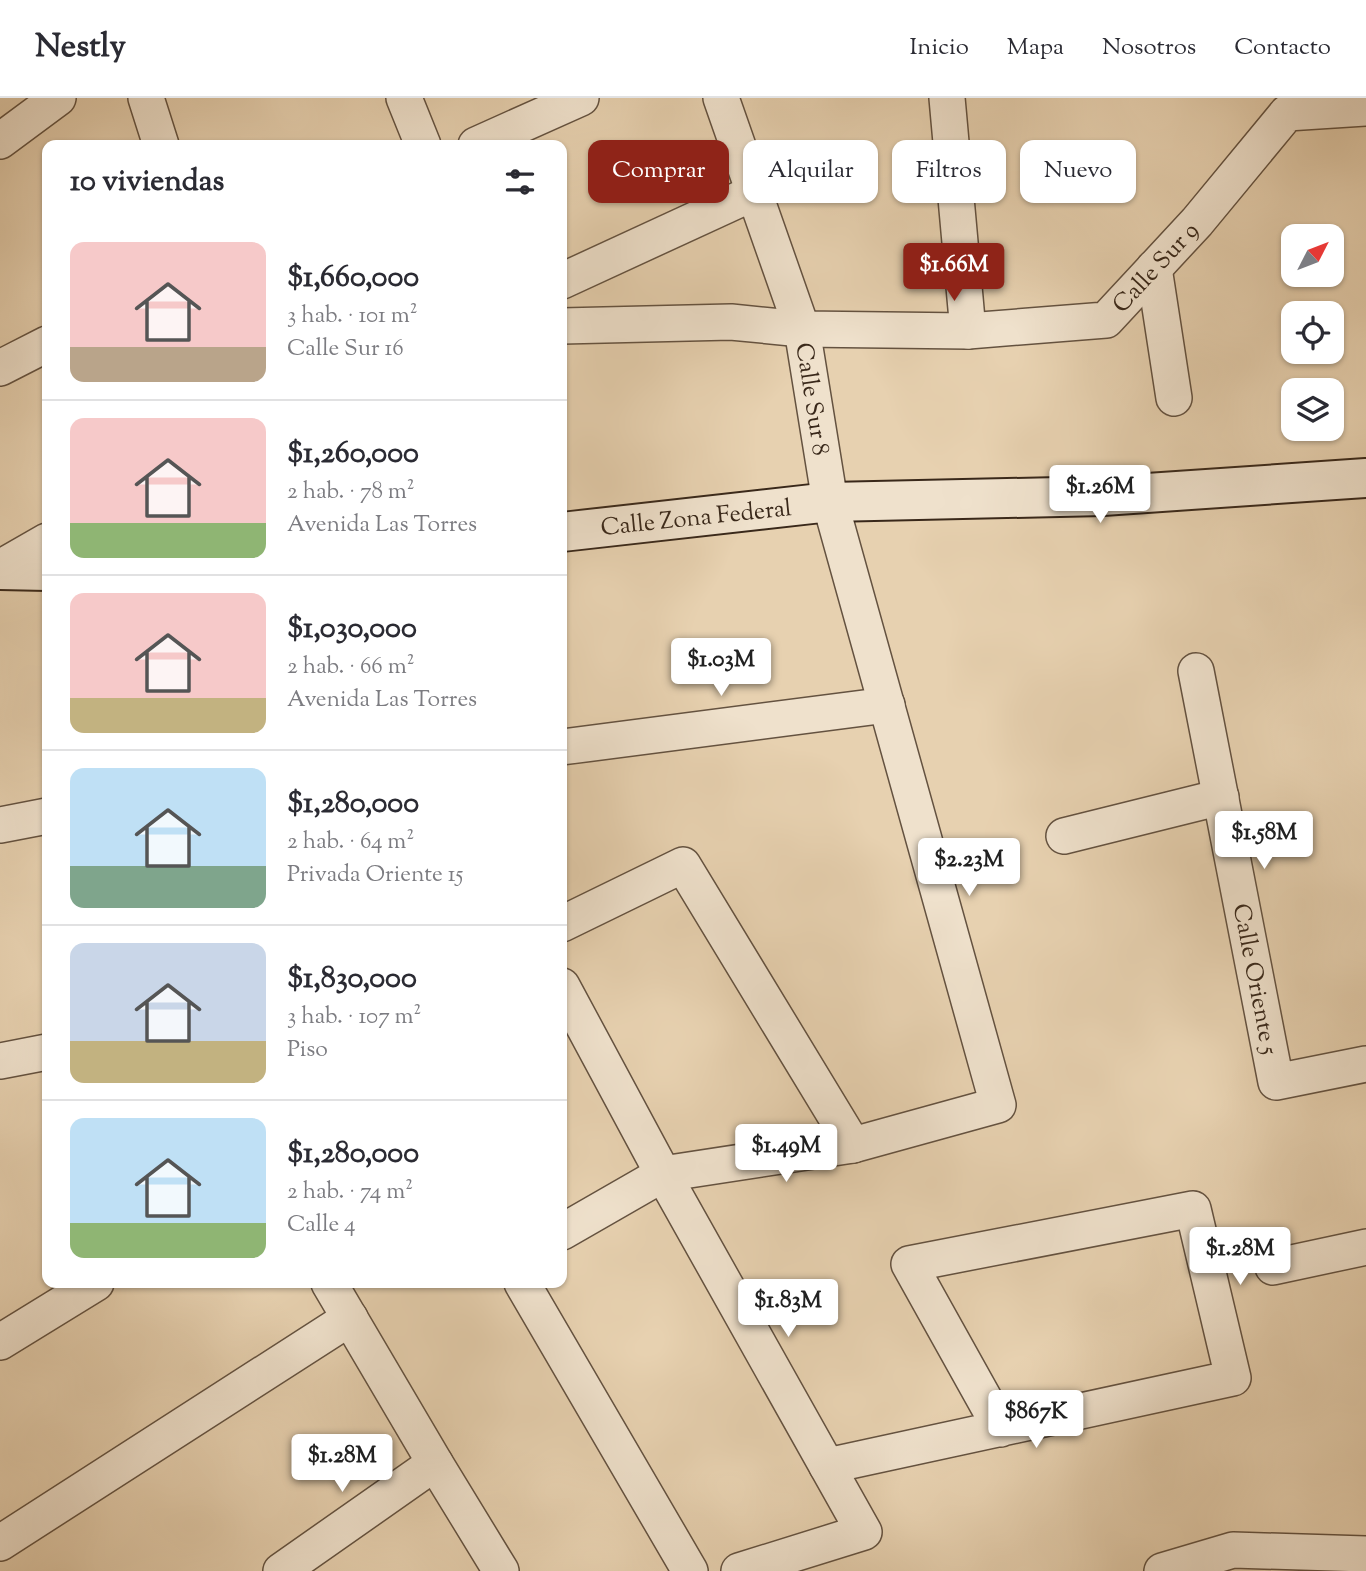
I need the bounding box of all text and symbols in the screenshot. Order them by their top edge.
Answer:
text: Nestly [35,24,126,72]
text: Inicio [909,31,969,65]
text: Mapa [1007,31,1064,65]
text: Nosotros [1102,31,1196,65]
text: Contacto [1234,31,1331,65]
chip: Comprar [588,140,729,203]
chip: Alquilar [743,140,878,203]
chip: Filtros [892,140,1006,203]
chip: Nuevo [1020,140,1136,203]
text: 10 viviendas [70,161,224,204]
icon: filters [501,163,539,201]
street label: Calle Sur 9 [1105,215,1208,321]
north arrow [1281,224,1344,287]
map controls [1281,224,1344,441]
pin: $1.66M [897,244,1011,303]
text: $1.66M [919,249,989,282]
text: $1,660,000 [287,257,419,300]
icon: home [126,270,210,354]
text: 3 hab. · 101 m² [287,300,417,333]
button: locate [1281,301,1344,364]
text: Calle Sur 16 [287,333,404,366]
street label: Calle Sur 8 [785,340,837,458]
button: layers [1281,378,1344,441]
text: $1,260,000 [287,433,419,476]
icon: home [126,446,210,530]
pin: $1.26M [1043,466,1157,525]
text: $1.26M [1065,471,1135,504]
text: 2 hab. · 78 m² [287,476,415,509]
street label: Calle Zona Federal [599,492,794,546]
text: Avenida Las Torres [287,509,477,542]
text: $1,030,000 [287,608,417,651]
icon: home [126,621,210,705]
pin: $1.03M [664,638,778,698]
text: $1.03M [687,644,755,677]
text: 2 hab. · 66 m² [287,651,414,684]
text: Avenida Las Torres [287,684,477,717]
text: $1,280,000 [287,783,419,826]
icon: home [126,796,210,880]
pin: $1.58M [1207,812,1321,871]
text: $1.58M [1231,817,1297,850]
text: 2 hab. · 64 m² [287,826,414,859]
pin: $2.23M [912,838,1026,898]
text: $2.23M [934,844,1004,877]
text: Privada Oriente 15 [287,859,463,892]
street label: Calle Oriente 5 [1223,901,1285,1058]
text: $1,830,000 [287,958,417,1001]
icon: home [126,971,210,1055]
text: 3 hab. · 107 m² [287,1001,421,1034]
text: Piso [287,1034,328,1067]
pin: $1.49M [729,1124,843,1184]
text: $1.49M [751,1130,821,1163]
text: $1,280,000 [287,1133,419,1176]
icon: home [126,1146,210,1230]
text: 2 hab. · 74 m² [287,1176,413,1209]
text: Calle 4 [287,1209,356,1242]
pin: $1.28M [1183,1228,1297,1287]
text: $1.28M [1205,1233,1275,1266]
pin: $1.83M [731,1280,845,1339]
text: $1.83M [754,1285,822,1318]
pin: $867K [987,1390,1085,1450]
text: $867K [1004,1396,1068,1429]
pin: $1.28M [285,1434,399,1494]
text: $1.28M [307,1440,377,1473]

